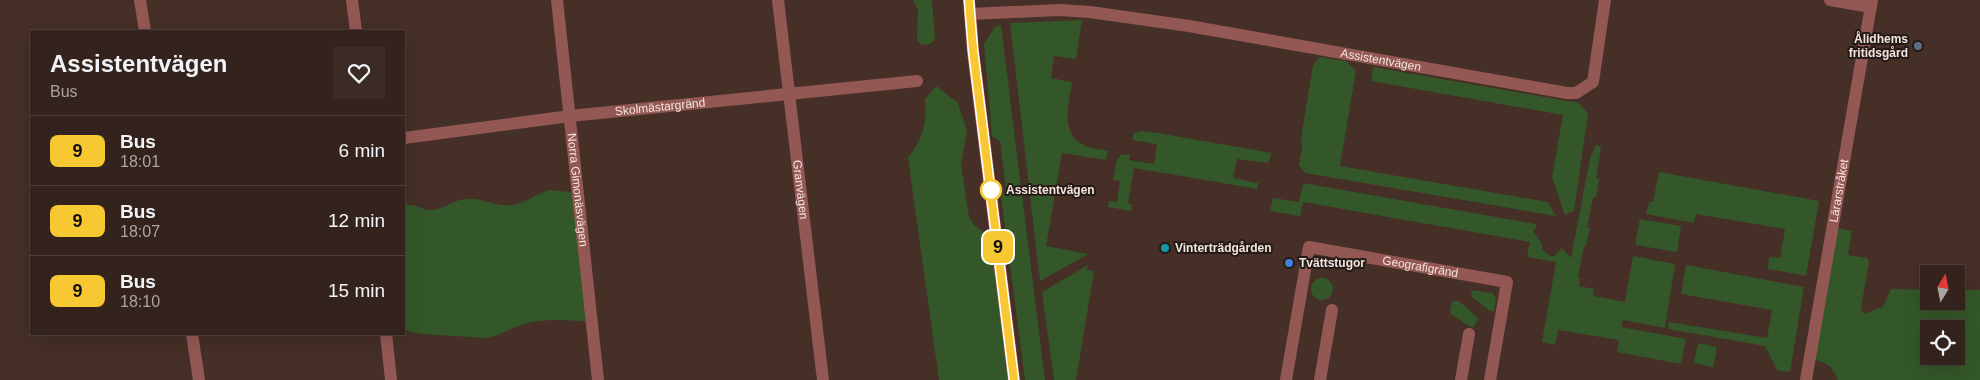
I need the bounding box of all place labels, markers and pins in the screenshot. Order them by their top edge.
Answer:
place label: Ålidhems fritidsgård [1849,31,1908,60]
marker: Ålidhems fritidsgård [1912,40,1924,52]
marker: Assistentvägen [980,179,1002,201]
place label: Assistentvägen [1006,183,1095,197]
place label: Vinterträdgården [1175,241,1271,255]
marker: Vinterträdgården [1159,242,1171,254]
place label: Tvättstugor [1299,256,1365,270]
marker: Tvättstugor [1283,257,1295,269]

